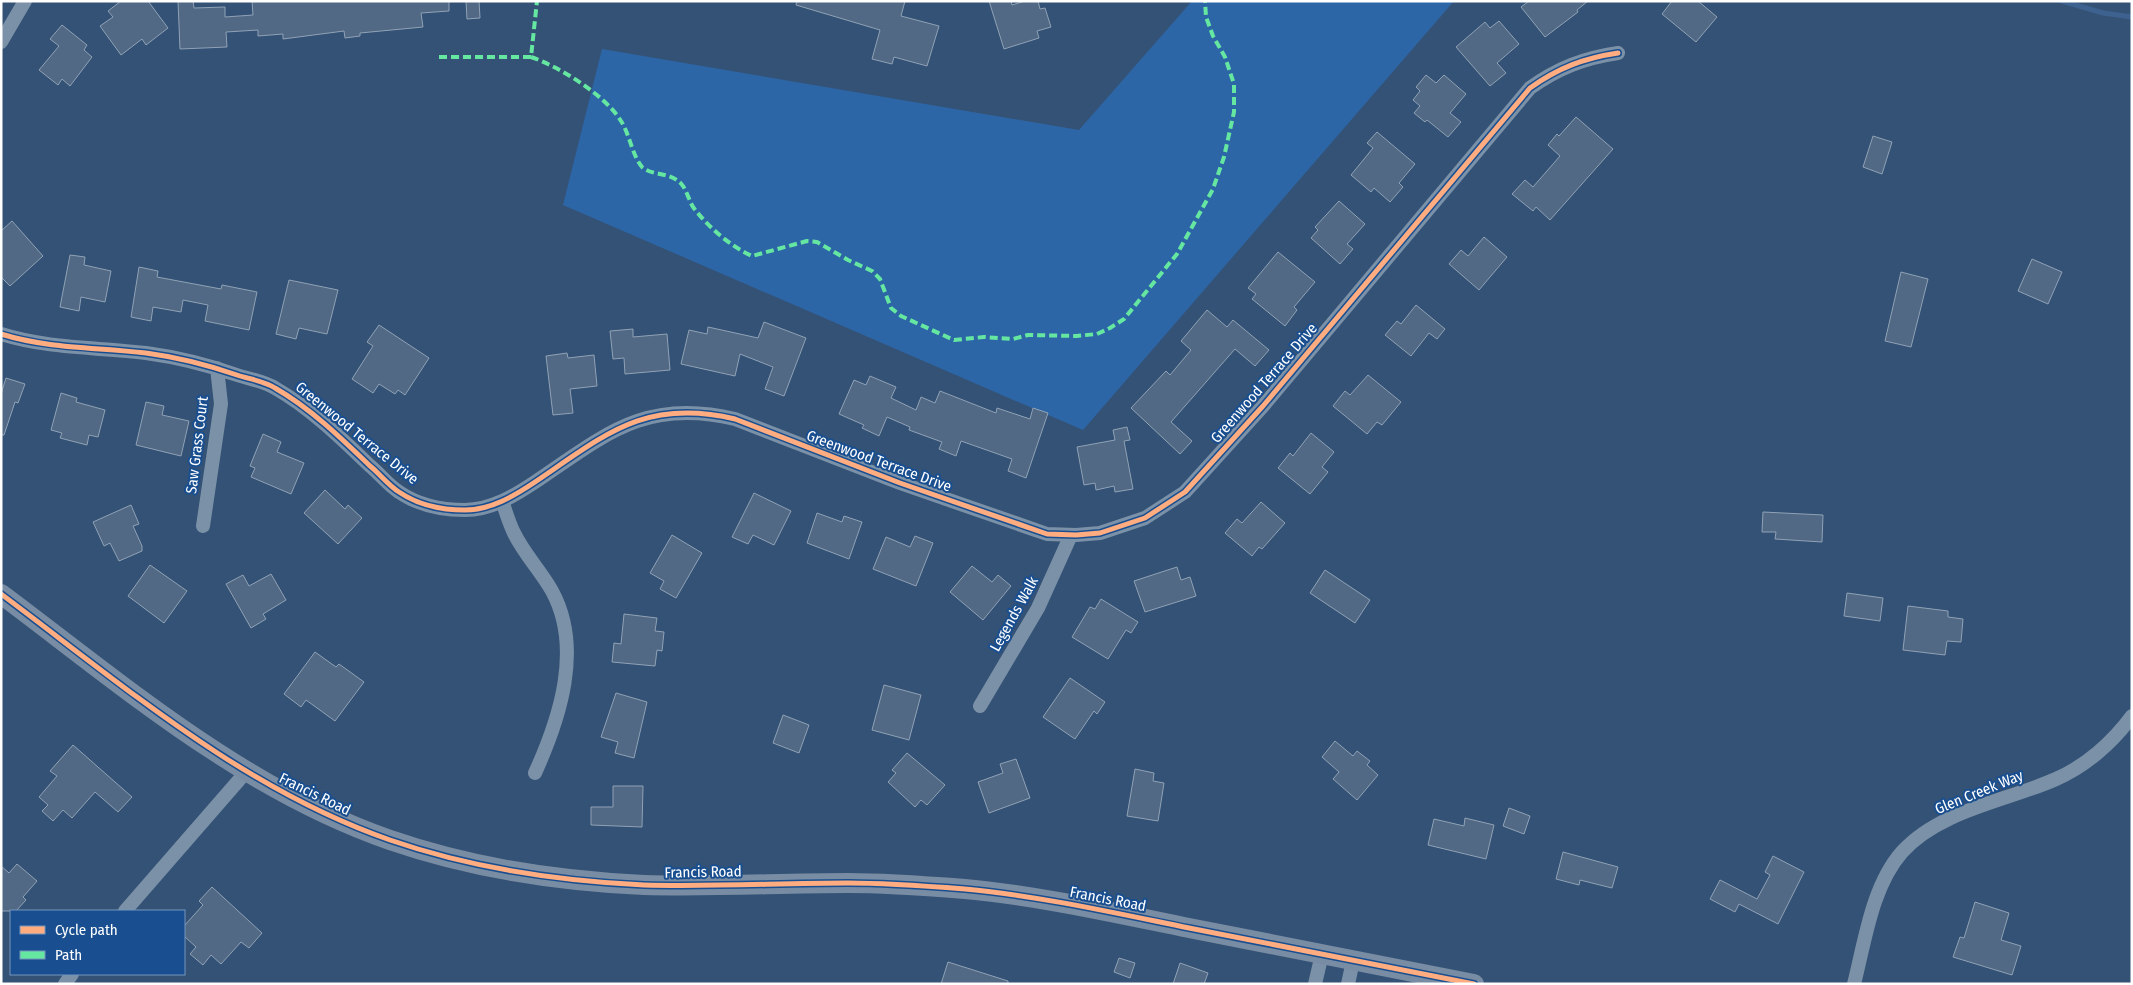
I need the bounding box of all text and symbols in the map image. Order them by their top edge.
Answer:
street label: Greenwood Terrace Drive [1207,319,1321,447]
street label: Greenwood Terrace Drive [292,378,422,488]
street label: Saw Grass Court [182,395,212,495]
street label: Greenwood Terrace Drive [804,426,954,496]
street label: Legends Walk [986,573,1042,655]
street label: Glen Creek Way [1932,766,2026,818]
street label: Francis Road [276,769,354,819]
street label: Francis Road [664,862,742,882]
street label: Francis Road [1068,883,1148,915]
legend [10,910,185,975]
text: Cycle path [55,921,118,939]
text: Path [55,946,82,964]

